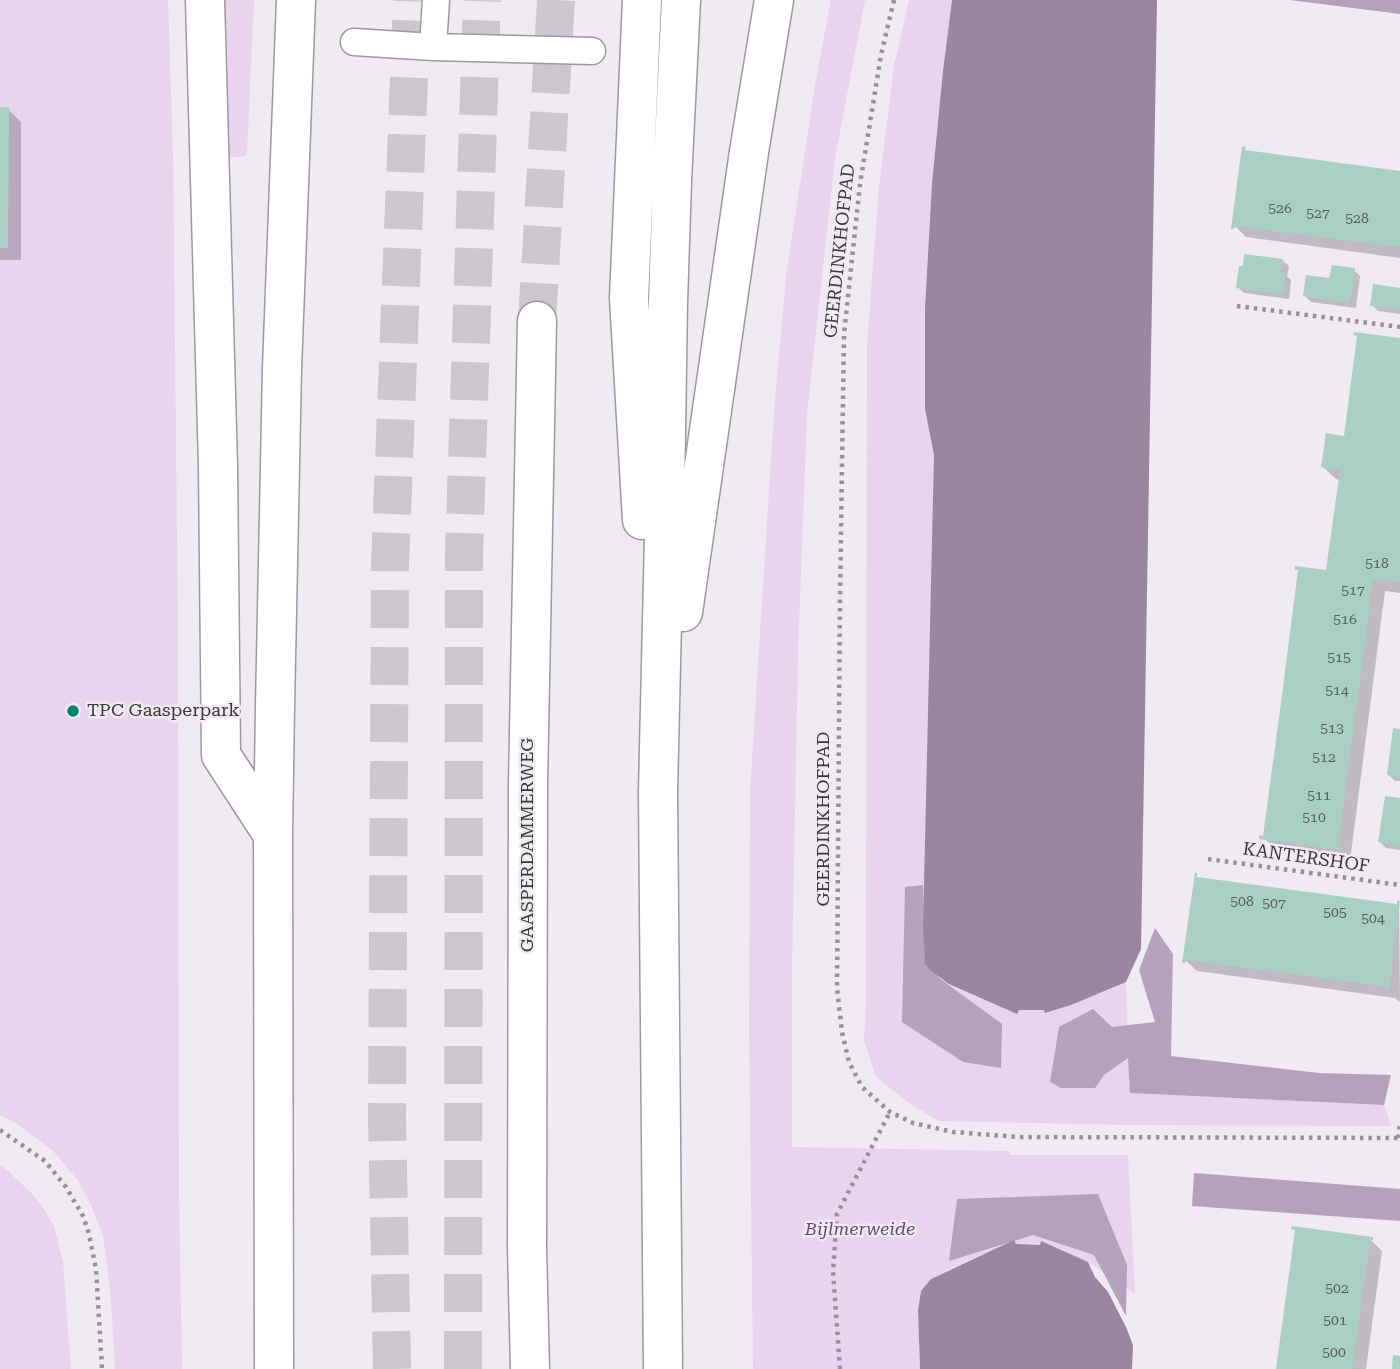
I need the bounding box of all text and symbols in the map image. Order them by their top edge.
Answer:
street label: GEERDINKHOFPAD [820,163,860,339]
house number: 526 [1268,201,1292,217]
house number: 527 [1306,206,1330,222]
house number: 528 [1345,211,1369,227]
house number: 518 [1365,556,1389,572]
house number: 517 [1341,583,1365,599]
house number: 516 [1333,612,1357,628]
house number: 515 [1327,650,1351,666]
house number: 514 [1325,683,1349,699]
place label: TPC Gaasperpark [87,700,240,722]
marker: TPC Gaasperpark [65,703,81,719]
house number: 513 [1320,721,1344,737]
street label: GEERDINKHOFPAD [813,731,835,907]
street label: GAASPERDAMMERWEG [517,738,539,952]
house number: 512 [1312,750,1336,766]
house number: 511 [1307,788,1331,804]
house number: 510 [1302,810,1326,826]
street label: KANTERSHOF [1241,838,1371,878]
house number: 508 [1230,894,1254,910]
house number: 507 [1262,896,1286,912]
house number: 505 [1323,905,1347,921]
house number: 504 [1361,911,1385,927]
park label: Bijlmerweide [805,1219,915,1241]
house number: 502 [1325,1281,1349,1297]
house number: 501 [1323,1313,1347,1329]
house number: 500 [1322,1345,1346,1361]

